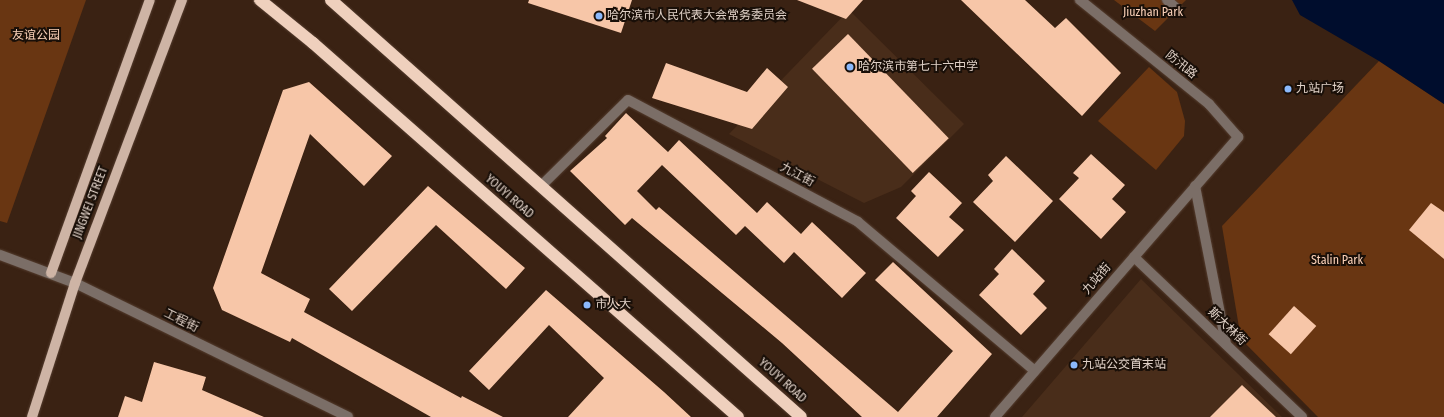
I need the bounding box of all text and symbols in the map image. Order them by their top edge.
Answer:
park label: Jiuzhan Park [1123,6,1183,20]
place label: 哈尔滨市人民代表大会常务委员会 [607,9,787,23]
marker: 哈尔滨市人民代表大会常务委员会 [594,11,604,21]
park label: 友谊公园 [12,29,60,43]
street label: 防汛路 [1162,48,1200,82]
place label: 哈尔滨市第七十六中学 [858,60,978,74]
marker: 哈尔滨市第七十六中学 [845,62,855,72]
place label: 九站广场 [1296,82,1344,96]
marker: 九站广场 [1283,84,1293,94]
street label: 九江街 [778,160,816,190]
street label: JINGWEI STREET [71,165,111,241]
street label: YOUYI ROAD [482,172,536,222]
park label: Stalin Park [1311,254,1363,268]
street label: 九站街 [1080,261,1114,297]
place label: 市人大 [595,298,631,312]
marker: 市人大 [582,300,592,310]
street label: 斯大林街 [1205,305,1249,349]
street label: 工程街 [162,307,200,335]
street label: YOUYI ROAD [755,356,809,406]
place label: 九站公交首末站 [1082,358,1166,372]
marker: 九站公交首末站 [1069,360,1079,370]

